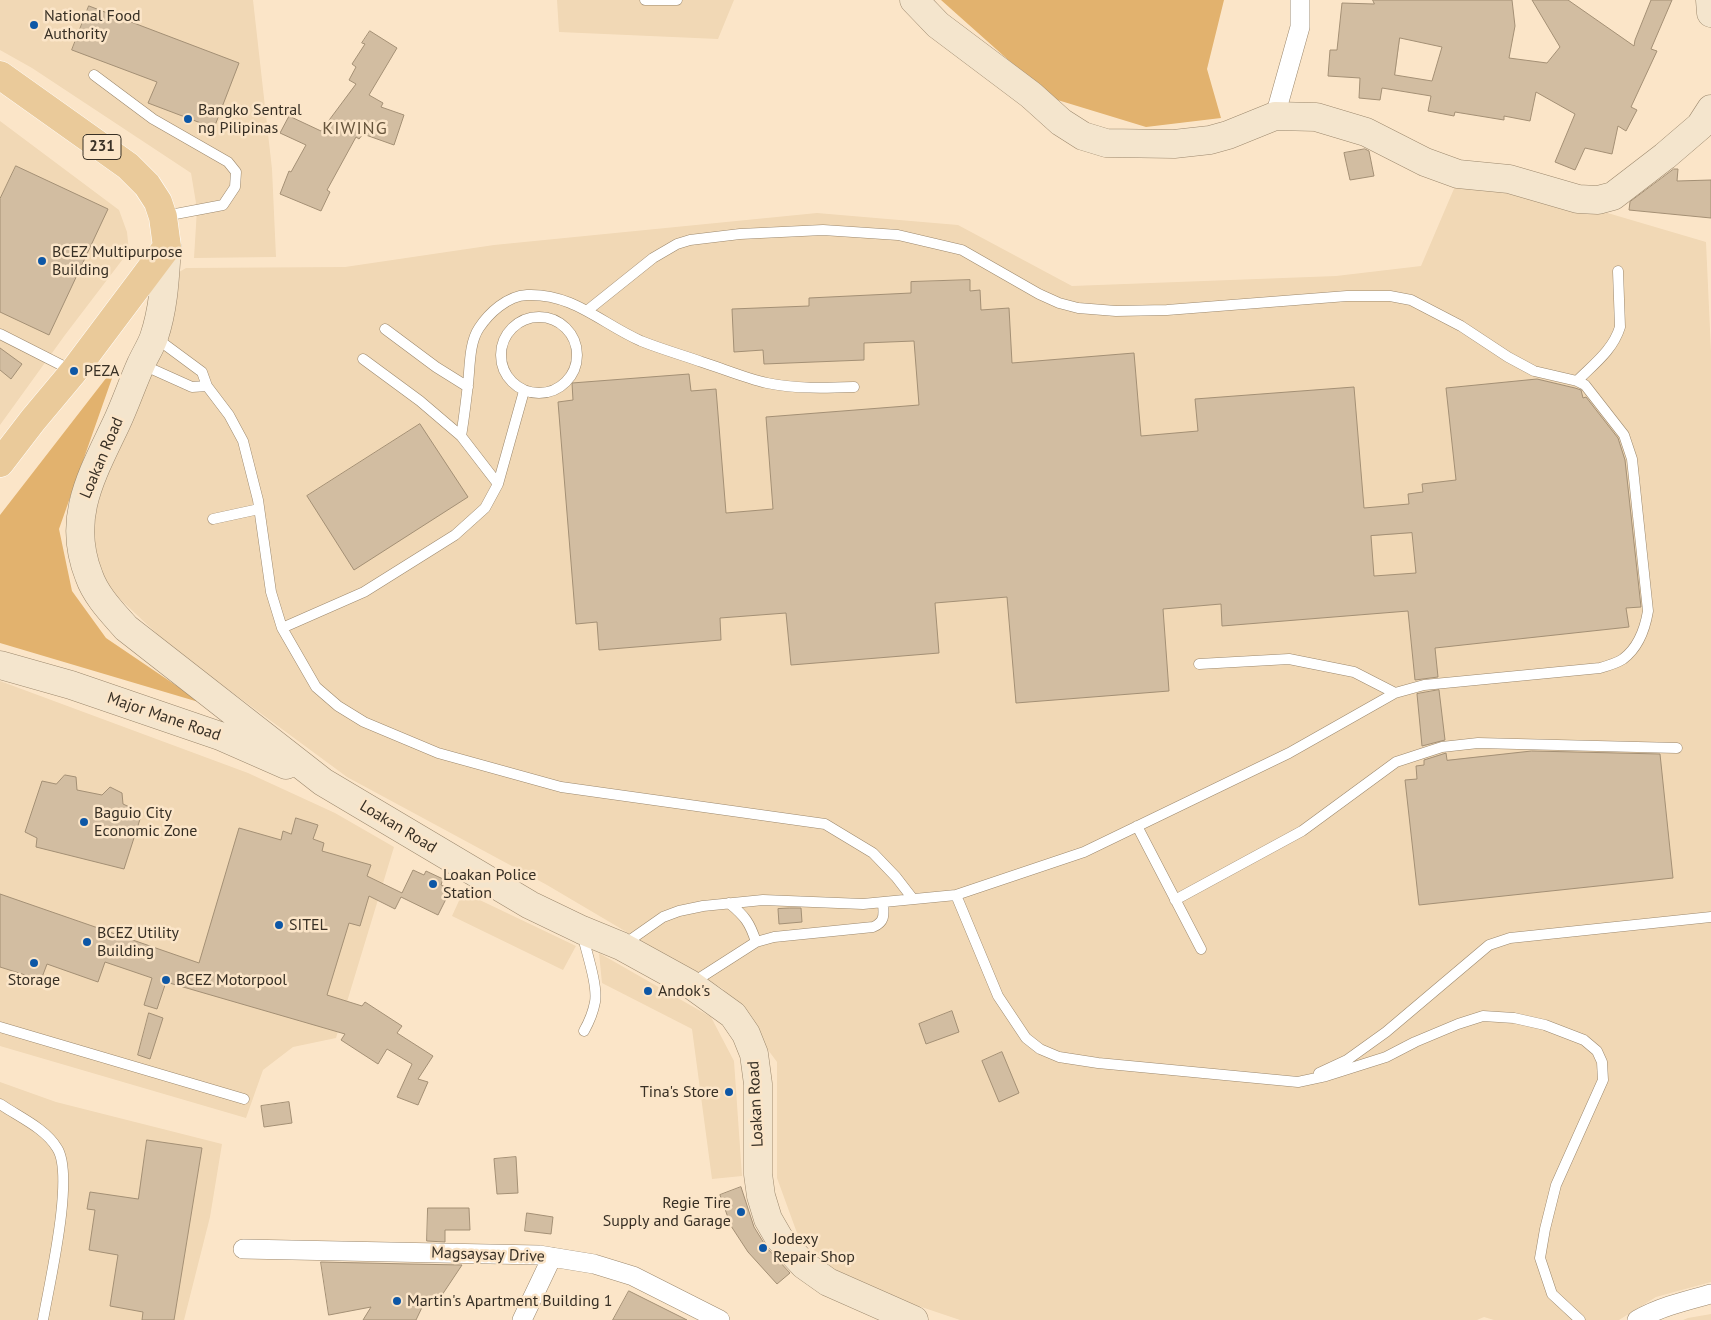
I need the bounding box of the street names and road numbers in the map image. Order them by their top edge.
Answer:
road number: 231 [83,134,121,160]
street label: Loakan Road [76,415,128,501]
street label: Major Mane Road [105,689,223,745]
street label: Loakan Road [356,797,440,857]
street label: Loakan Road [744,1060,768,1148]
street label: Magsaysay Drive [431,1243,545,1267]

